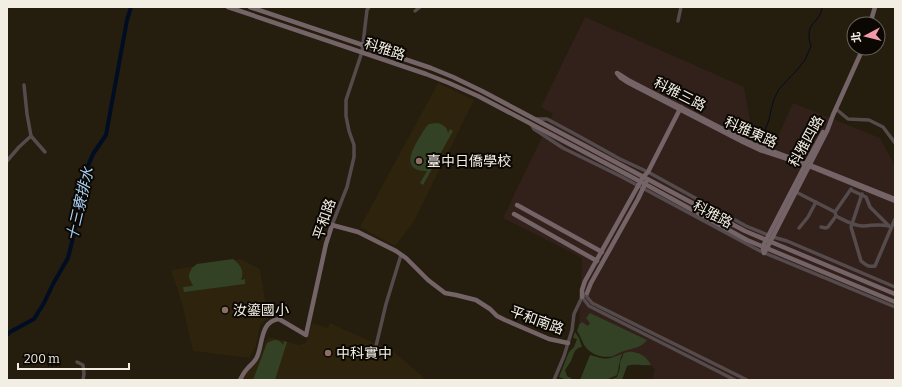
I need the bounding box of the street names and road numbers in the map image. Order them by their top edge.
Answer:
street label: 科雅路 [362,35,407,64]
street label: 科雅三路 [651,74,709,115]
street label: 科雅東路 [722,113,780,152]
street label: 科雅四路 [785,113,827,170]
street label: 平和路 [310,197,339,242]
street label: 科雅路 [690,197,735,232]
street label: 平和南路 [508,303,566,338]

